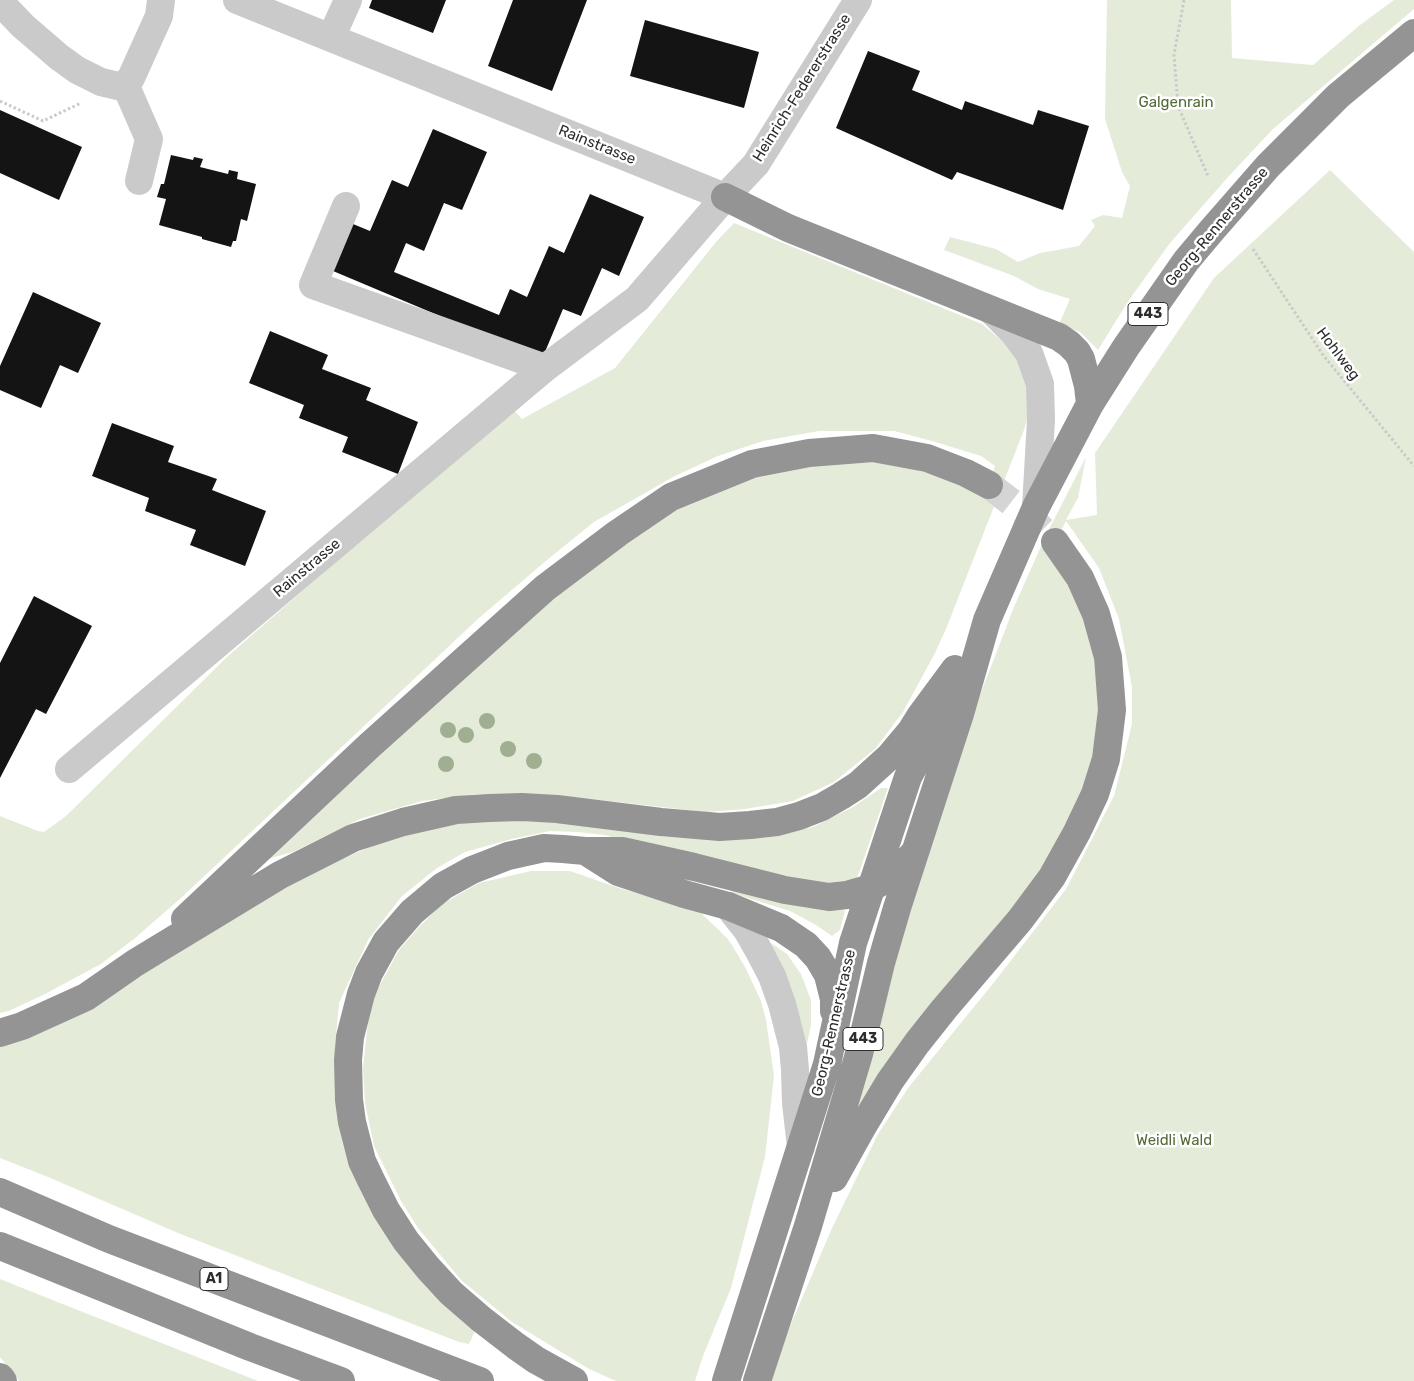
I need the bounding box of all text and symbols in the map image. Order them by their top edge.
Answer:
street label: Heinrich-Federerstrasse [749,11,855,165]
park label: Galgenrain [1138,94,1214,112]
street label: Rainstrasse [556,121,638,169]
street label: Georg-Rennerstrasse [1162,164,1272,290]
road number: 443 [1128,302,1168,326]
street label: Hohlweg [1312,324,1364,384]
street label: Rainstrasse [270,535,344,601]
street label: Georg-Rennerstrasse [808,948,860,1098]
road number: 443 [843,1028,883,1050]
park label: Weidli Wald [1136,1132,1212,1150]
road number: A1 [200,1268,228,1290]

